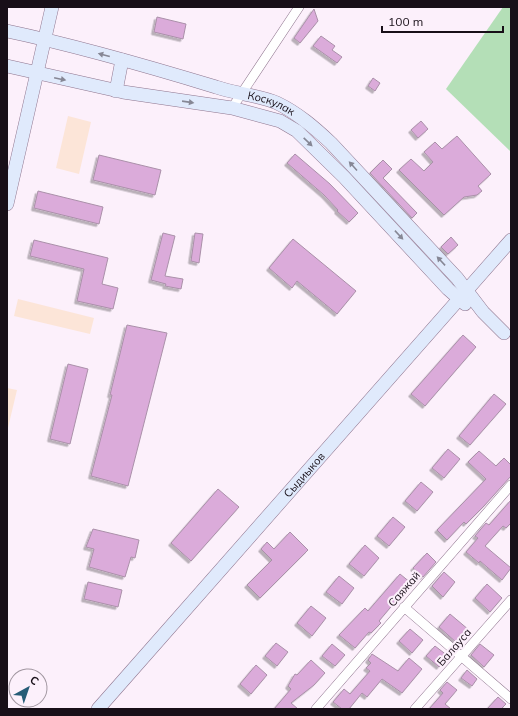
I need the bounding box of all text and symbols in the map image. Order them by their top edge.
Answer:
scale bar [382,8,503,34]
text: 100 m [388,14,423,29]
one-way arrow [98,52,110,58]
one-way arrow [54,76,66,82]
street label: Коскулак [246,88,298,118]
one-way arrow [182,99,194,105]
one-way arrow [303,137,313,147]
one-way arrow [348,161,358,171]
one-way arrow [394,231,403,240]
one-way arrow [437,256,446,267]
street label: Сыдиыков [281,449,328,500]
street label: Саяжай [385,568,423,610]
street label: Балауса [434,625,474,669]
north arrow [8,668,48,708]
text: С [27,673,42,688]

